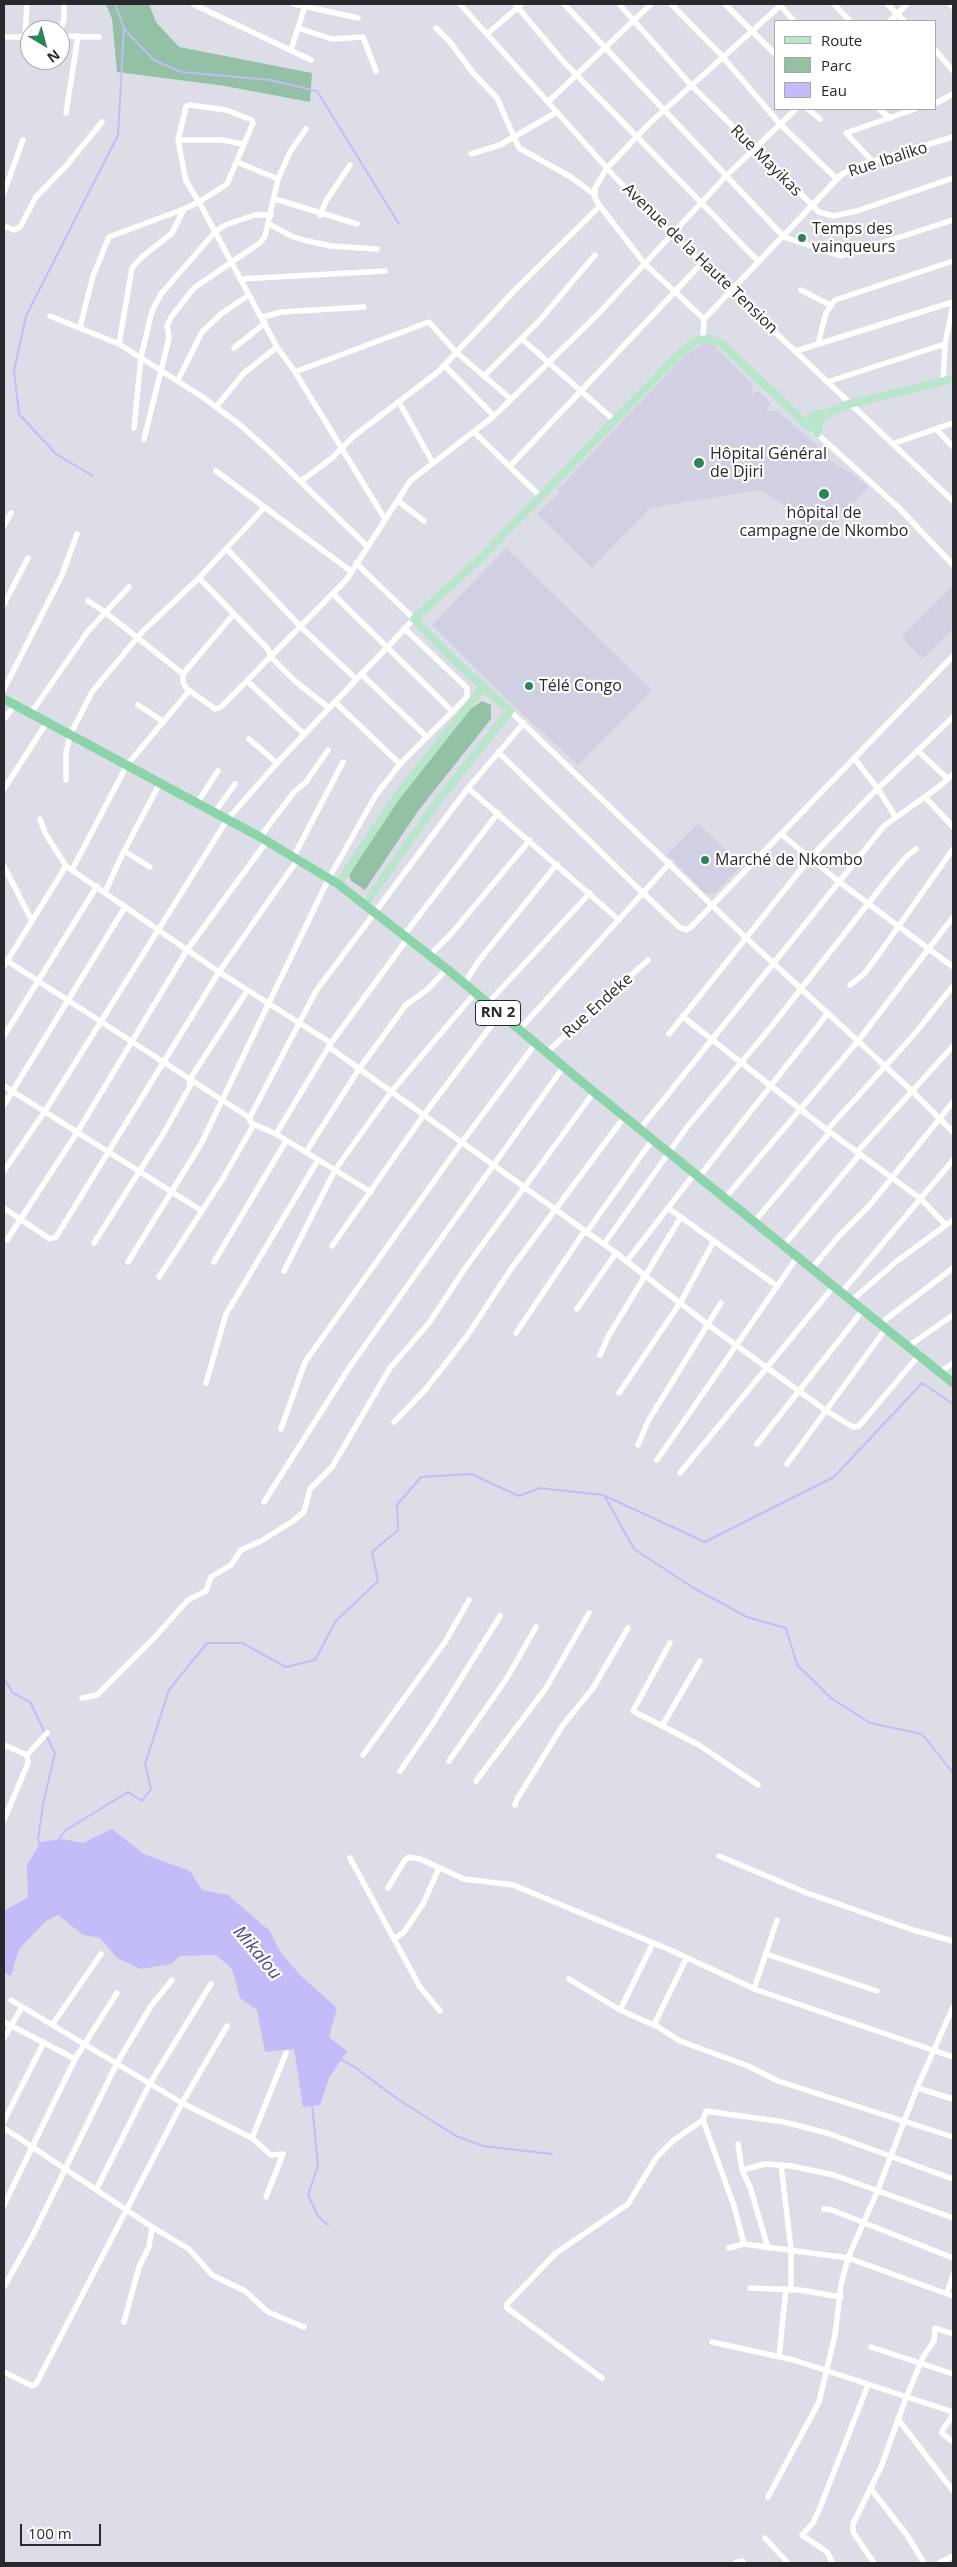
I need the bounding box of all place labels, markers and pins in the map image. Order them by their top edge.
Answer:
place label: Temps des vainqueurs [812,219,895,257]
marker: Temps des vainqueurs [796,232,808,244]
place label: Hôpital Général de Djiri [710,444,827,482]
marker: Hôpital Général de Djiri [692,456,706,470]
marker: hôpital de campagne de Nkombo [817,487,831,501]
place label: hôpital de campagne de Nkombo [740,503,908,541]
place label: Télé Congo [539,676,622,696]
marker: Télé Congo [523,680,535,692]
place label: Marché de Nkombo [715,850,863,870]
marker: Marché de Nkombo [699,854,711,866]

